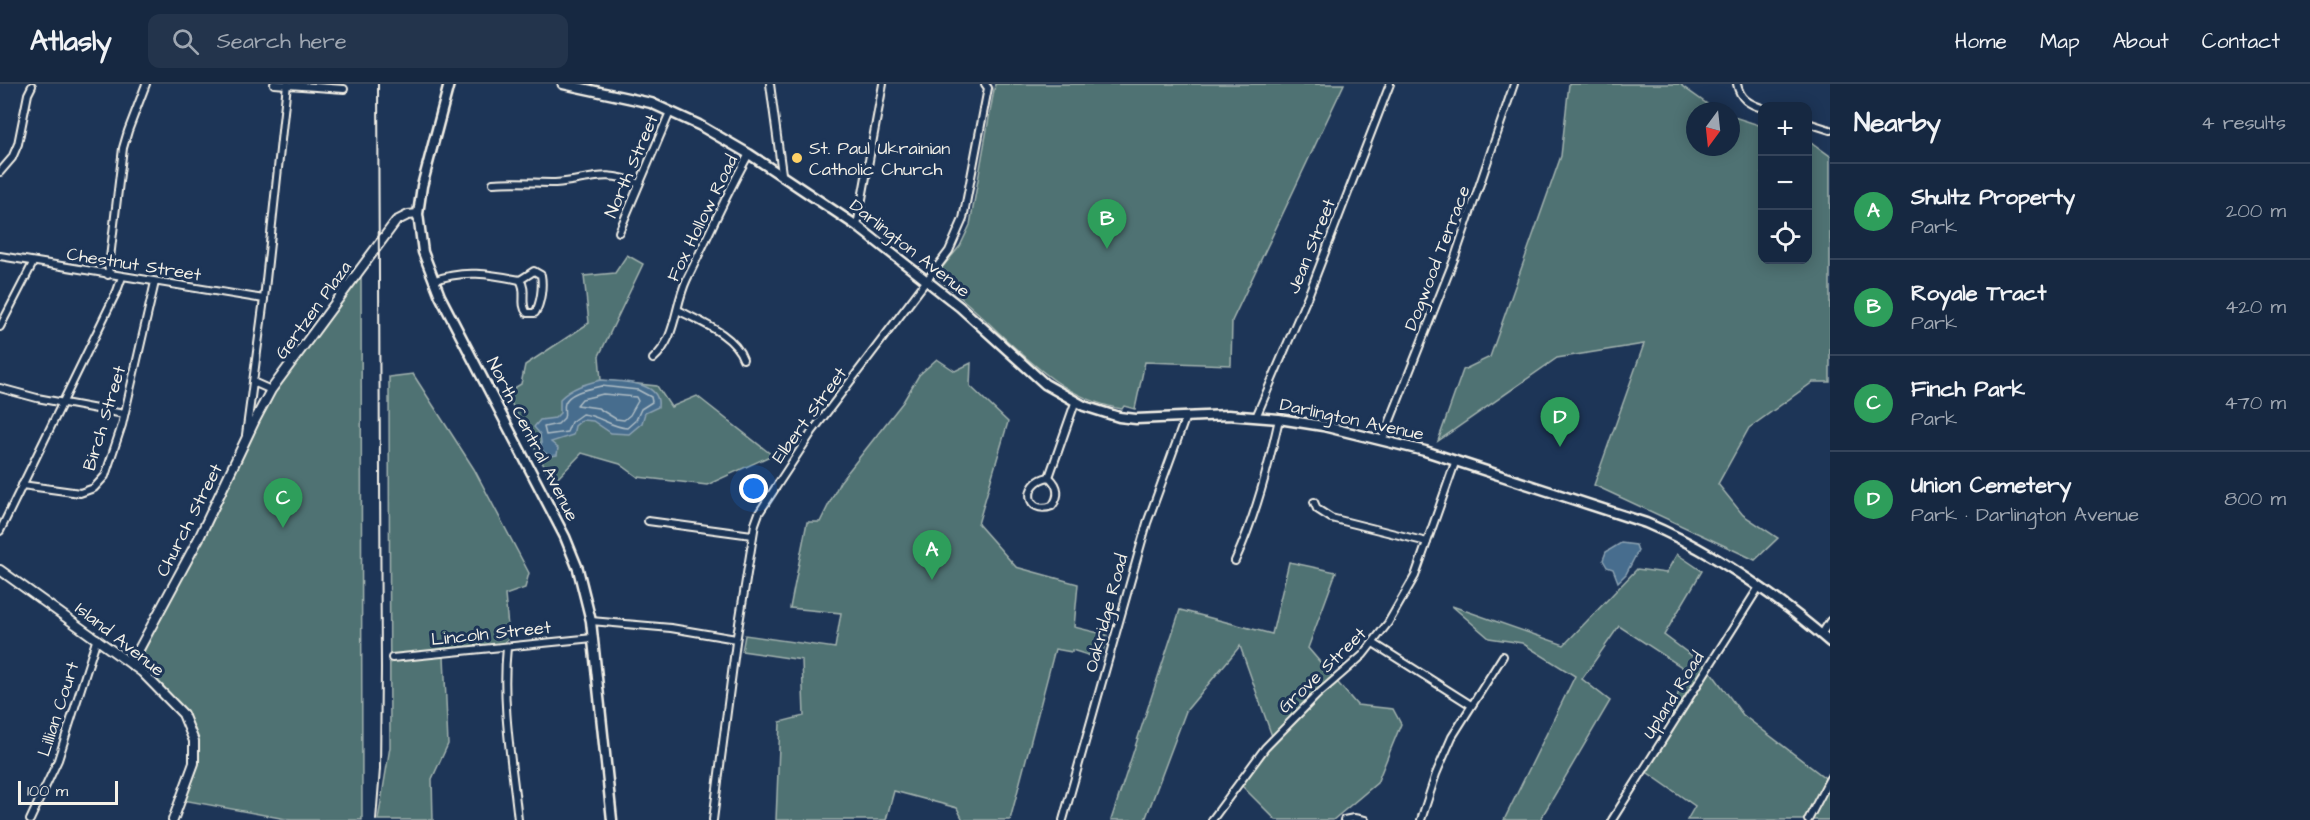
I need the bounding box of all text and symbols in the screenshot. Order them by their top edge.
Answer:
search box [148,14,568,68]
text: Atlasly [30,22,112,61]
icon: search [169,25,202,58]
text: Search here [217,26,347,57]
text: Home [1955,27,2007,56]
text: Map [2040,27,2080,56]
text: About [2113,27,2169,56]
text: Contact [2202,27,2280,56]
north arrow [1686,102,1740,156]
map controls [1758,102,1812,264]
button: + [1758,102,1812,156]
text: Nearby [1854,105,1941,141]
text: 4 results [2201,109,2286,137]
street label: North Street [598,110,665,222]
place label: St. Paul Ukrainian Catholic Church [809,136,950,182]
street label: Fox Hollow Road [661,151,744,286]
marker: St. Paul Ukrainian Catholic Church [790,151,804,165]
button: − [1758,156,1812,210]
street label: Dogwood Terrace [1398,182,1478,335]
text: Shultz Property [1911,182,2075,213]
street label: Darlington Avenue [844,193,975,304]
street label: Jean Street [1281,194,1342,297]
text: A [1867,197,1880,225]
text: 200 m [2226,197,2286,225]
pin: B [1088,200,1126,249]
button: locate [1758,210,1812,264]
text: Park [1911,213,1957,241]
street label: Chestnut Street [65,242,204,288]
street label: Gertzen Plaza [269,256,358,364]
text: Royale Tract [1911,278,2046,309]
text: B [1866,293,1881,321]
text: 420 m [2225,293,2286,321]
text: Park [1911,309,1957,337]
street label: North Central Avenue [480,353,585,526]
street label: Birch Street [77,362,133,474]
street label: Elbert Street [766,362,853,468]
text: Finch Park [1911,374,2025,405]
text: C [1866,389,1881,417]
text: 470 m [2224,389,2286,417]
street label: Darlington Avenue [1277,392,1426,448]
pin: D [1540,398,1580,447]
text: Park [1911,405,1957,433]
street label: Church Street [150,459,229,581]
text: Union Cemetery [1911,470,2071,501]
your location [739,474,768,503]
pin: C [264,478,302,528]
text: D [1867,485,1880,513]
text: 800 m [2224,485,2286,513]
text: Park · Darlington Avenue [1911,501,2139,529]
pin: A [912,530,952,580]
street label: Oakridge Road [1079,551,1135,675]
street label: Island Avenue [70,596,170,683]
street label: Lincoln Street [430,615,553,652]
street label: Grove Street [1273,621,1373,719]
street label: Upland Road [1637,647,1710,744]
street label: Lillian Court [31,658,86,760]
scale bar [18,778,118,806]
text: 100 m [27,780,68,802]

